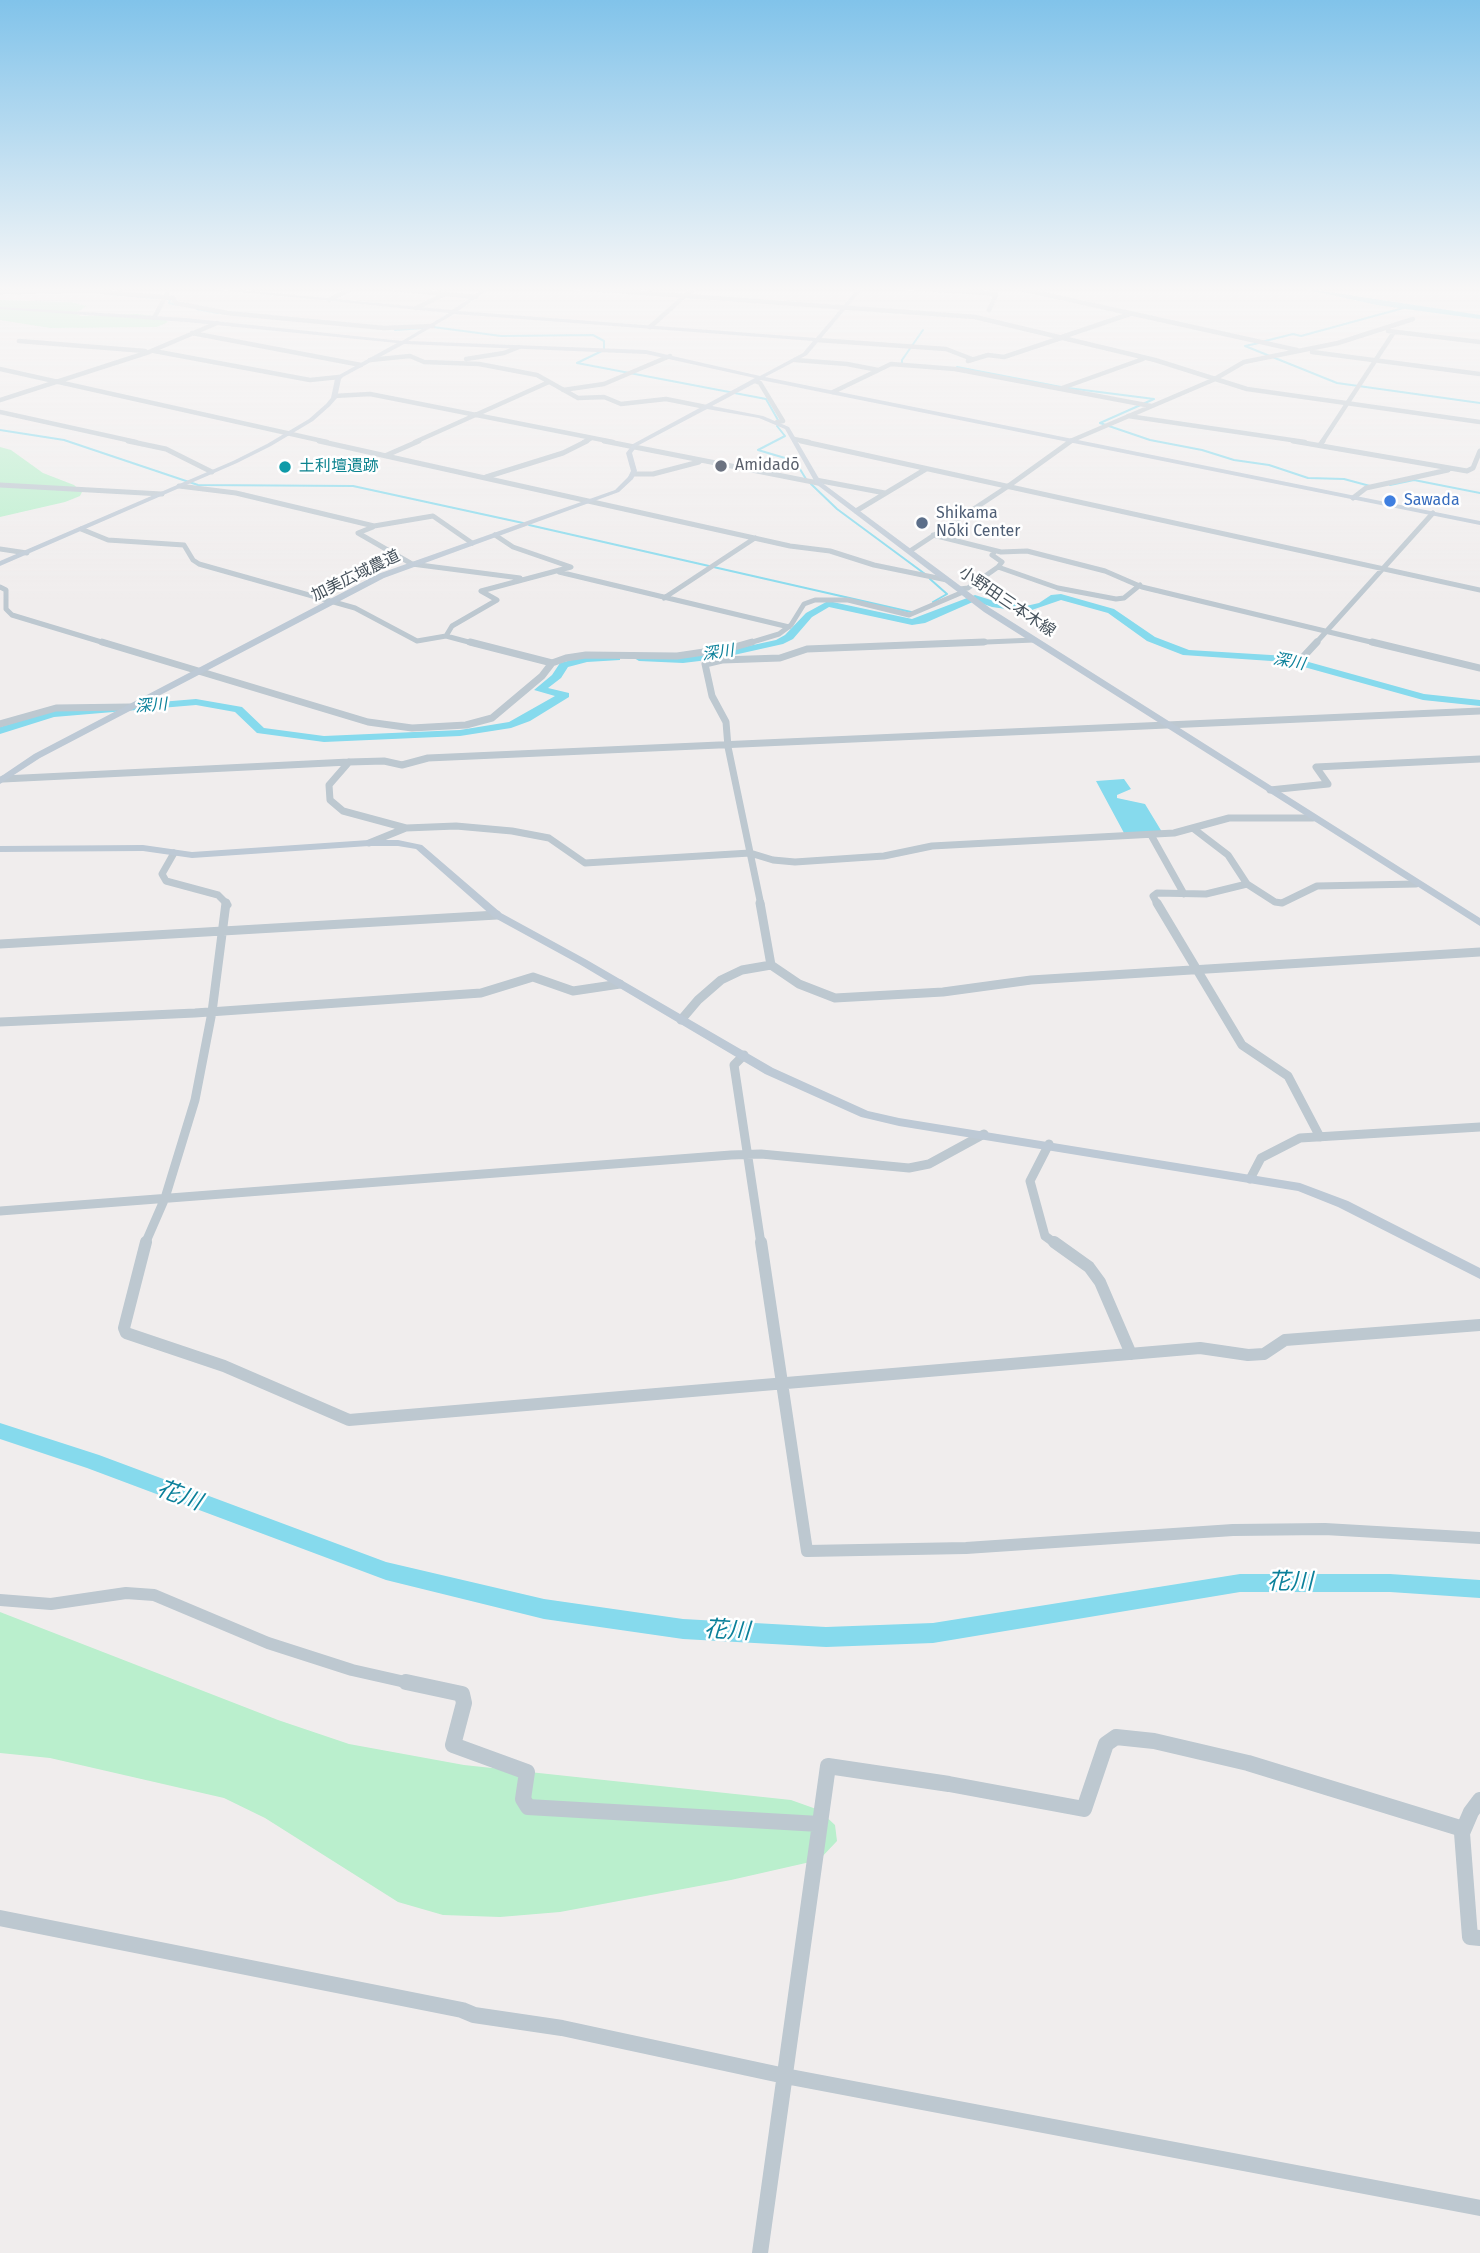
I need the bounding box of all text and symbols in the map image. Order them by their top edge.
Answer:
place label: Amidadō [735,456,800,476]
place label: 土利壇遺跡 [299,457,379,477]
marker: Amidadō [713,458,729,474]
marker: 土利壇遺跡 [277,459,293,475]
place label: Sawada [1404,491,1460,511]
marker: Sawada [1382,493,1398,509]
place label: Shikama Nōki Center [936,504,1020,542]
marker: Shikama Nōki Center [914,515,930,531]
street label: 加美広域農道 [309,546,403,606]
street label: 小野田三本木線 [955,563,1059,641]
water label: 深川 [701,641,735,665]
water label: 深川 [1272,650,1306,674]
water label: 深川 [134,695,168,717]
water label: 花川 [153,1475,205,1517]
water label: 花川 [1267,1569,1313,1597]
water label: 花川 [703,1616,751,1646]

